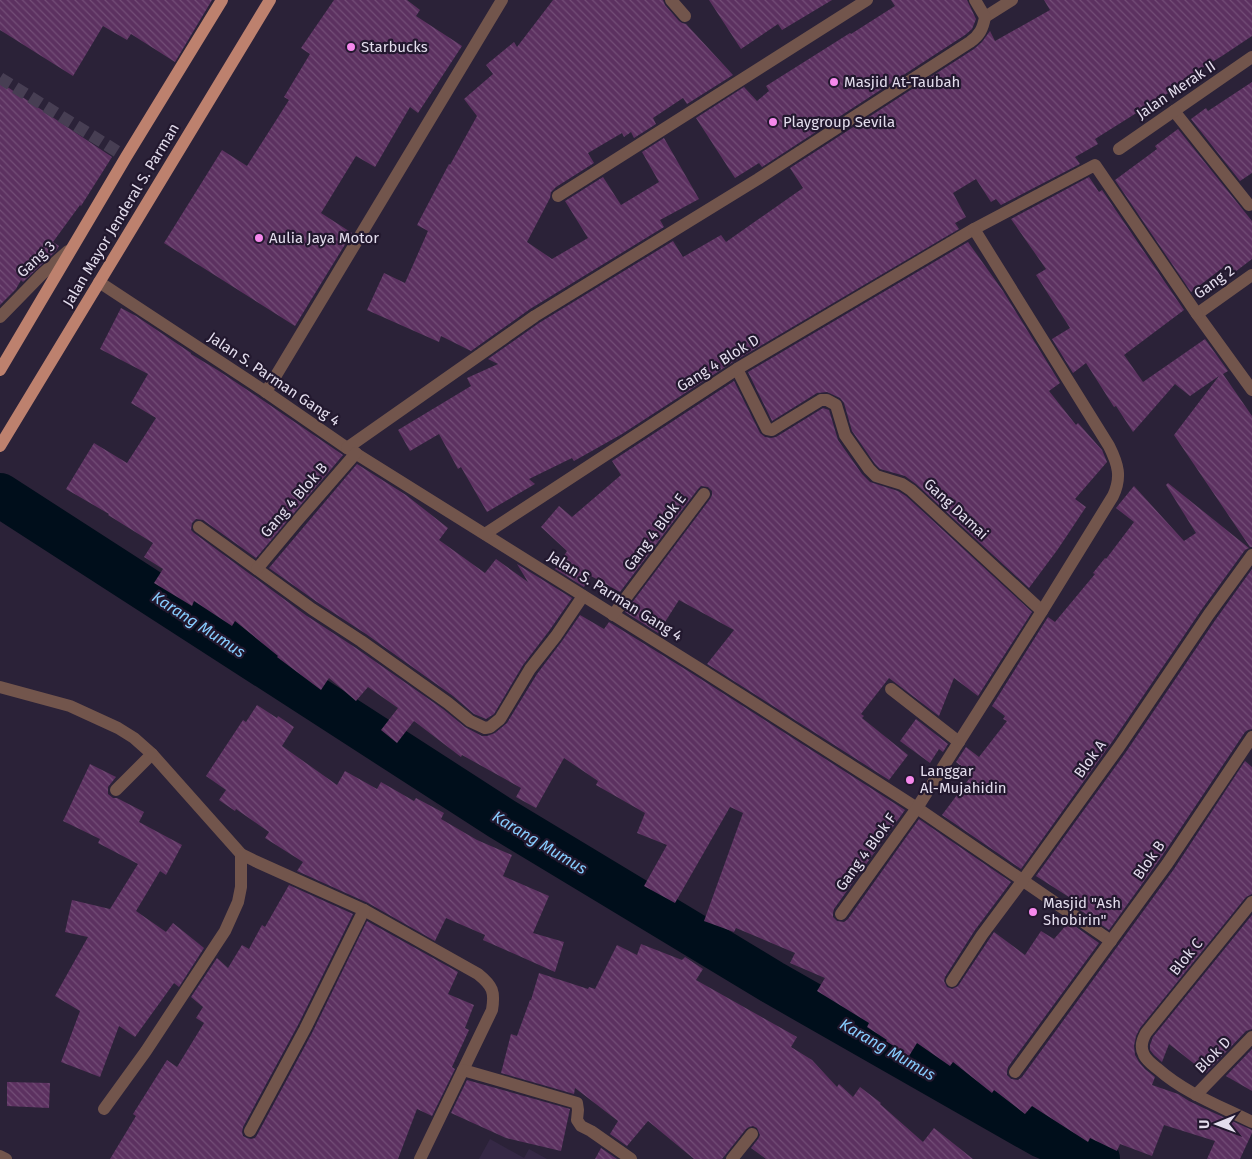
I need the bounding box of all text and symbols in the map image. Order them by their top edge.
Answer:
place label: Starbucks [361,38,428,56]
marker: Starbucks [345,41,357,53]
street label: Jalan Merak II [1133,57,1219,123]
place label: Masjid At-Taubah [844,73,960,91]
marker: Masjid At-Taubah [828,76,840,88]
place label: Playgroup Sevila [783,113,895,131]
marker: Playgroup Sevila [767,116,779,128]
street label: Jalan Mayor Jenderal S. Parman [59,120,183,310]
place label: Aulia Jaya Motor [269,229,379,247]
marker: Aulia Jaya Motor [253,232,265,244]
street label: Gang 3 [13,237,59,281]
street label: Gang 2 [1190,261,1238,303]
street label: Jalan S. Parman Gang 4 [205,328,343,430]
street label: Gang 4 Blok D [674,331,762,395]
street label: Gang 4 Blok B [257,459,331,541]
street label: Gang Damai [920,475,992,543]
street label: Gang 4 Blok E [620,490,690,574]
street label: Jalan S. Parman Gang 4 [544,547,686,645]
water label: Karang Mumus [149,587,249,662]
street label: Blok A [1070,736,1110,781]
place label: Langgar Al-Mujahidin [920,762,1007,797]
marker: Langgar Al-Mujahidin [904,774,916,786]
water label: Karang Mumus [489,807,591,878]
street label: Gang 4 Blok F [832,810,900,894]
street label: Blok B [1129,837,1169,883]
place label: Masjid "Ash Shobirin" [1043,894,1121,929]
marker: Masjid "Ash Shobirin" [1027,906,1039,918]
street label: Blok C [1166,934,1207,979]
water label: Karang Mumus [837,1014,939,1085]
street label: Blok D [1191,1033,1235,1077]
north arrow [1192,1099,1242,1149]
text: U [1196,1120,1213,1129]

